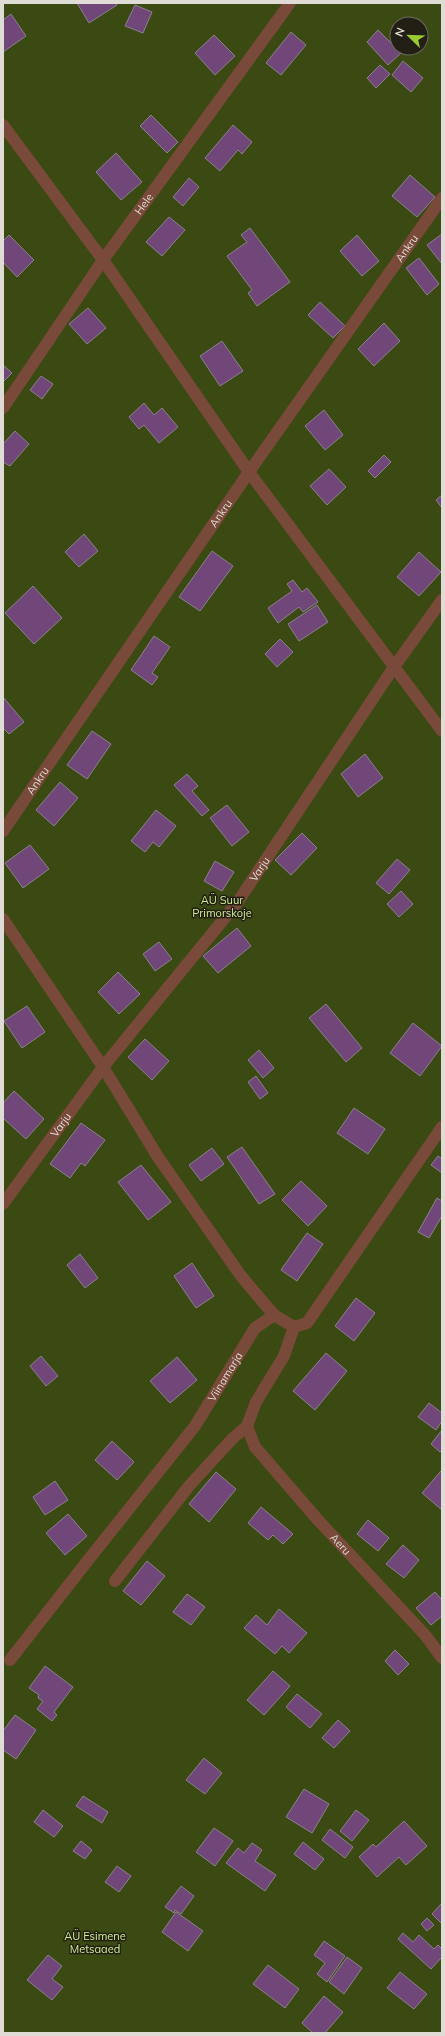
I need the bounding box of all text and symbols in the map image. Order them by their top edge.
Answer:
north arrow [389,16,429,56]
text: N [392,26,408,39]
street label: Hele [131,190,156,217]
street label: Ankru [392,232,421,265]
street label: Ankru [206,497,235,530]
street label: Ankru [23,764,52,797]
street label: Varju [246,854,273,884]
park label: AÜ Suur Primorskoje [192,893,252,920]
street label: Varju [47,1110,74,1140]
street label: Viinamarja [205,1349,246,1404]
street label: Aeru [327,1531,354,1558]
park label: AÜ Esimene Metsaaed [64,1929,126,1956]

